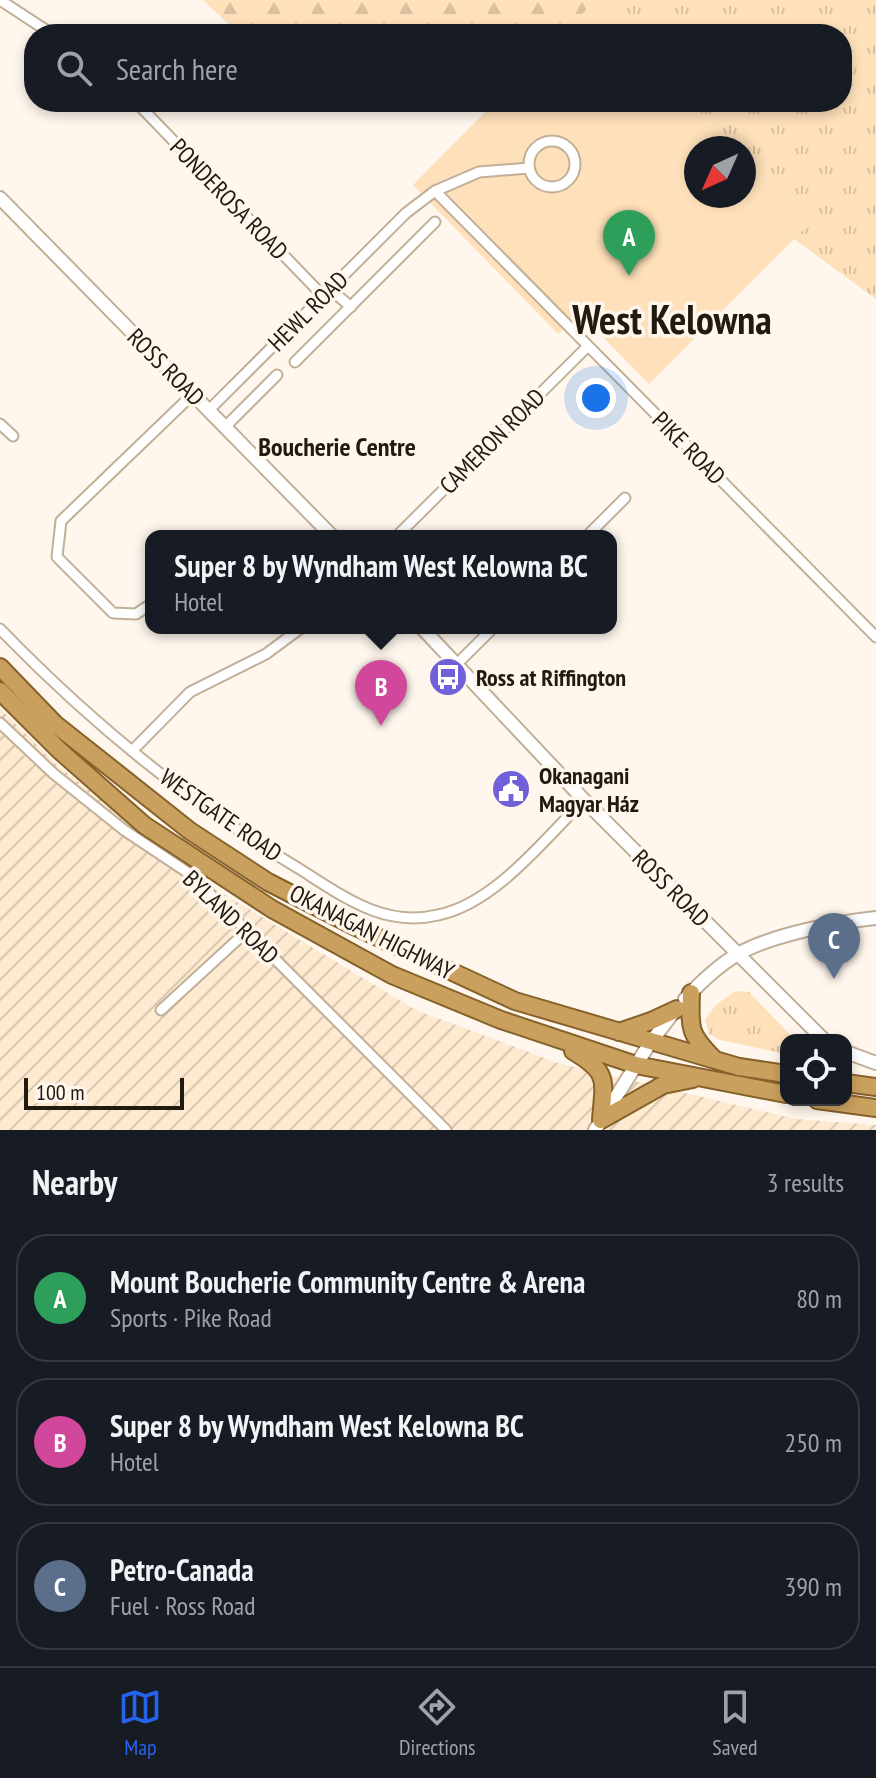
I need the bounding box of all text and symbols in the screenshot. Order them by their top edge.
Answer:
search box [24,24,852,112]
icon: search [52,46,96,90]
text: Search here [116,49,238,88]
street label: PONDEROSA ROAD [163,132,295,266]
north arrow [684,136,756,208]
pin: A [603,210,655,276]
street label: HEWL ROAD [261,264,355,358]
district label: West Kelowna [571,293,772,345]
street label: ROSS ROAD [121,322,211,412]
your location [576,378,616,418]
street label: CAMERON ROAD [433,382,551,500]
street label: PIKE ROAD [646,405,732,491]
district label: Boucherie Centre [258,430,416,463]
popup [145,530,617,634]
text: Super 8 by Wyndham West Kelowna BC [174,546,588,585]
text: Hotel [174,585,223,618]
bus stop icon: Ross at Riffington [427,656,469,698]
pin: B [355,660,407,726]
place label: Ross at Riffington [476,662,626,693]
place label: Okanagani Magyar Ház [539,760,639,819]
street label: WESTGATE ROAD [154,762,288,868]
public building icon: Okanagani Magyar Ház [490,768,532,810]
street label: ROSS ROAD [626,843,716,933]
street label: BYLAND ROAD [176,864,286,970]
street label: OKANAGAN HIGHWAY [285,877,459,987]
pin: C [808,913,860,979]
map controls [780,1034,852,1106]
button: locate [780,1034,852,1106]
scale bar [24,1074,184,1110]
text: 100 m [36,1078,85,1106]
text: Nearby [32,1160,117,1204]
text: 3 results [767,1166,844,1199]
text: Mount Boucherie Community Centre & Arena [110,1262,585,1301]
text: A [53,1282,67,1315]
text: 80 m [796,1282,842,1315]
text: Sports · Pike Road [110,1301,272,1334]
text: Super 8 by Wyndham West Kelowna BC [110,1406,524,1445]
text: B [54,1426,66,1459]
text: 250 m [784,1426,842,1459]
text: Hotel [110,1445,159,1478]
text: Petro-Canada [110,1550,254,1589]
text: C [54,1570,66,1603]
text: 390 m [784,1570,842,1603]
text: Fuel · Ross Road [110,1589,256,1622]
tab: Map [118,1685,162,1761]
tab: Directions [399,1685,476,1761]
tab: Saved [712,1685,758,1761]

